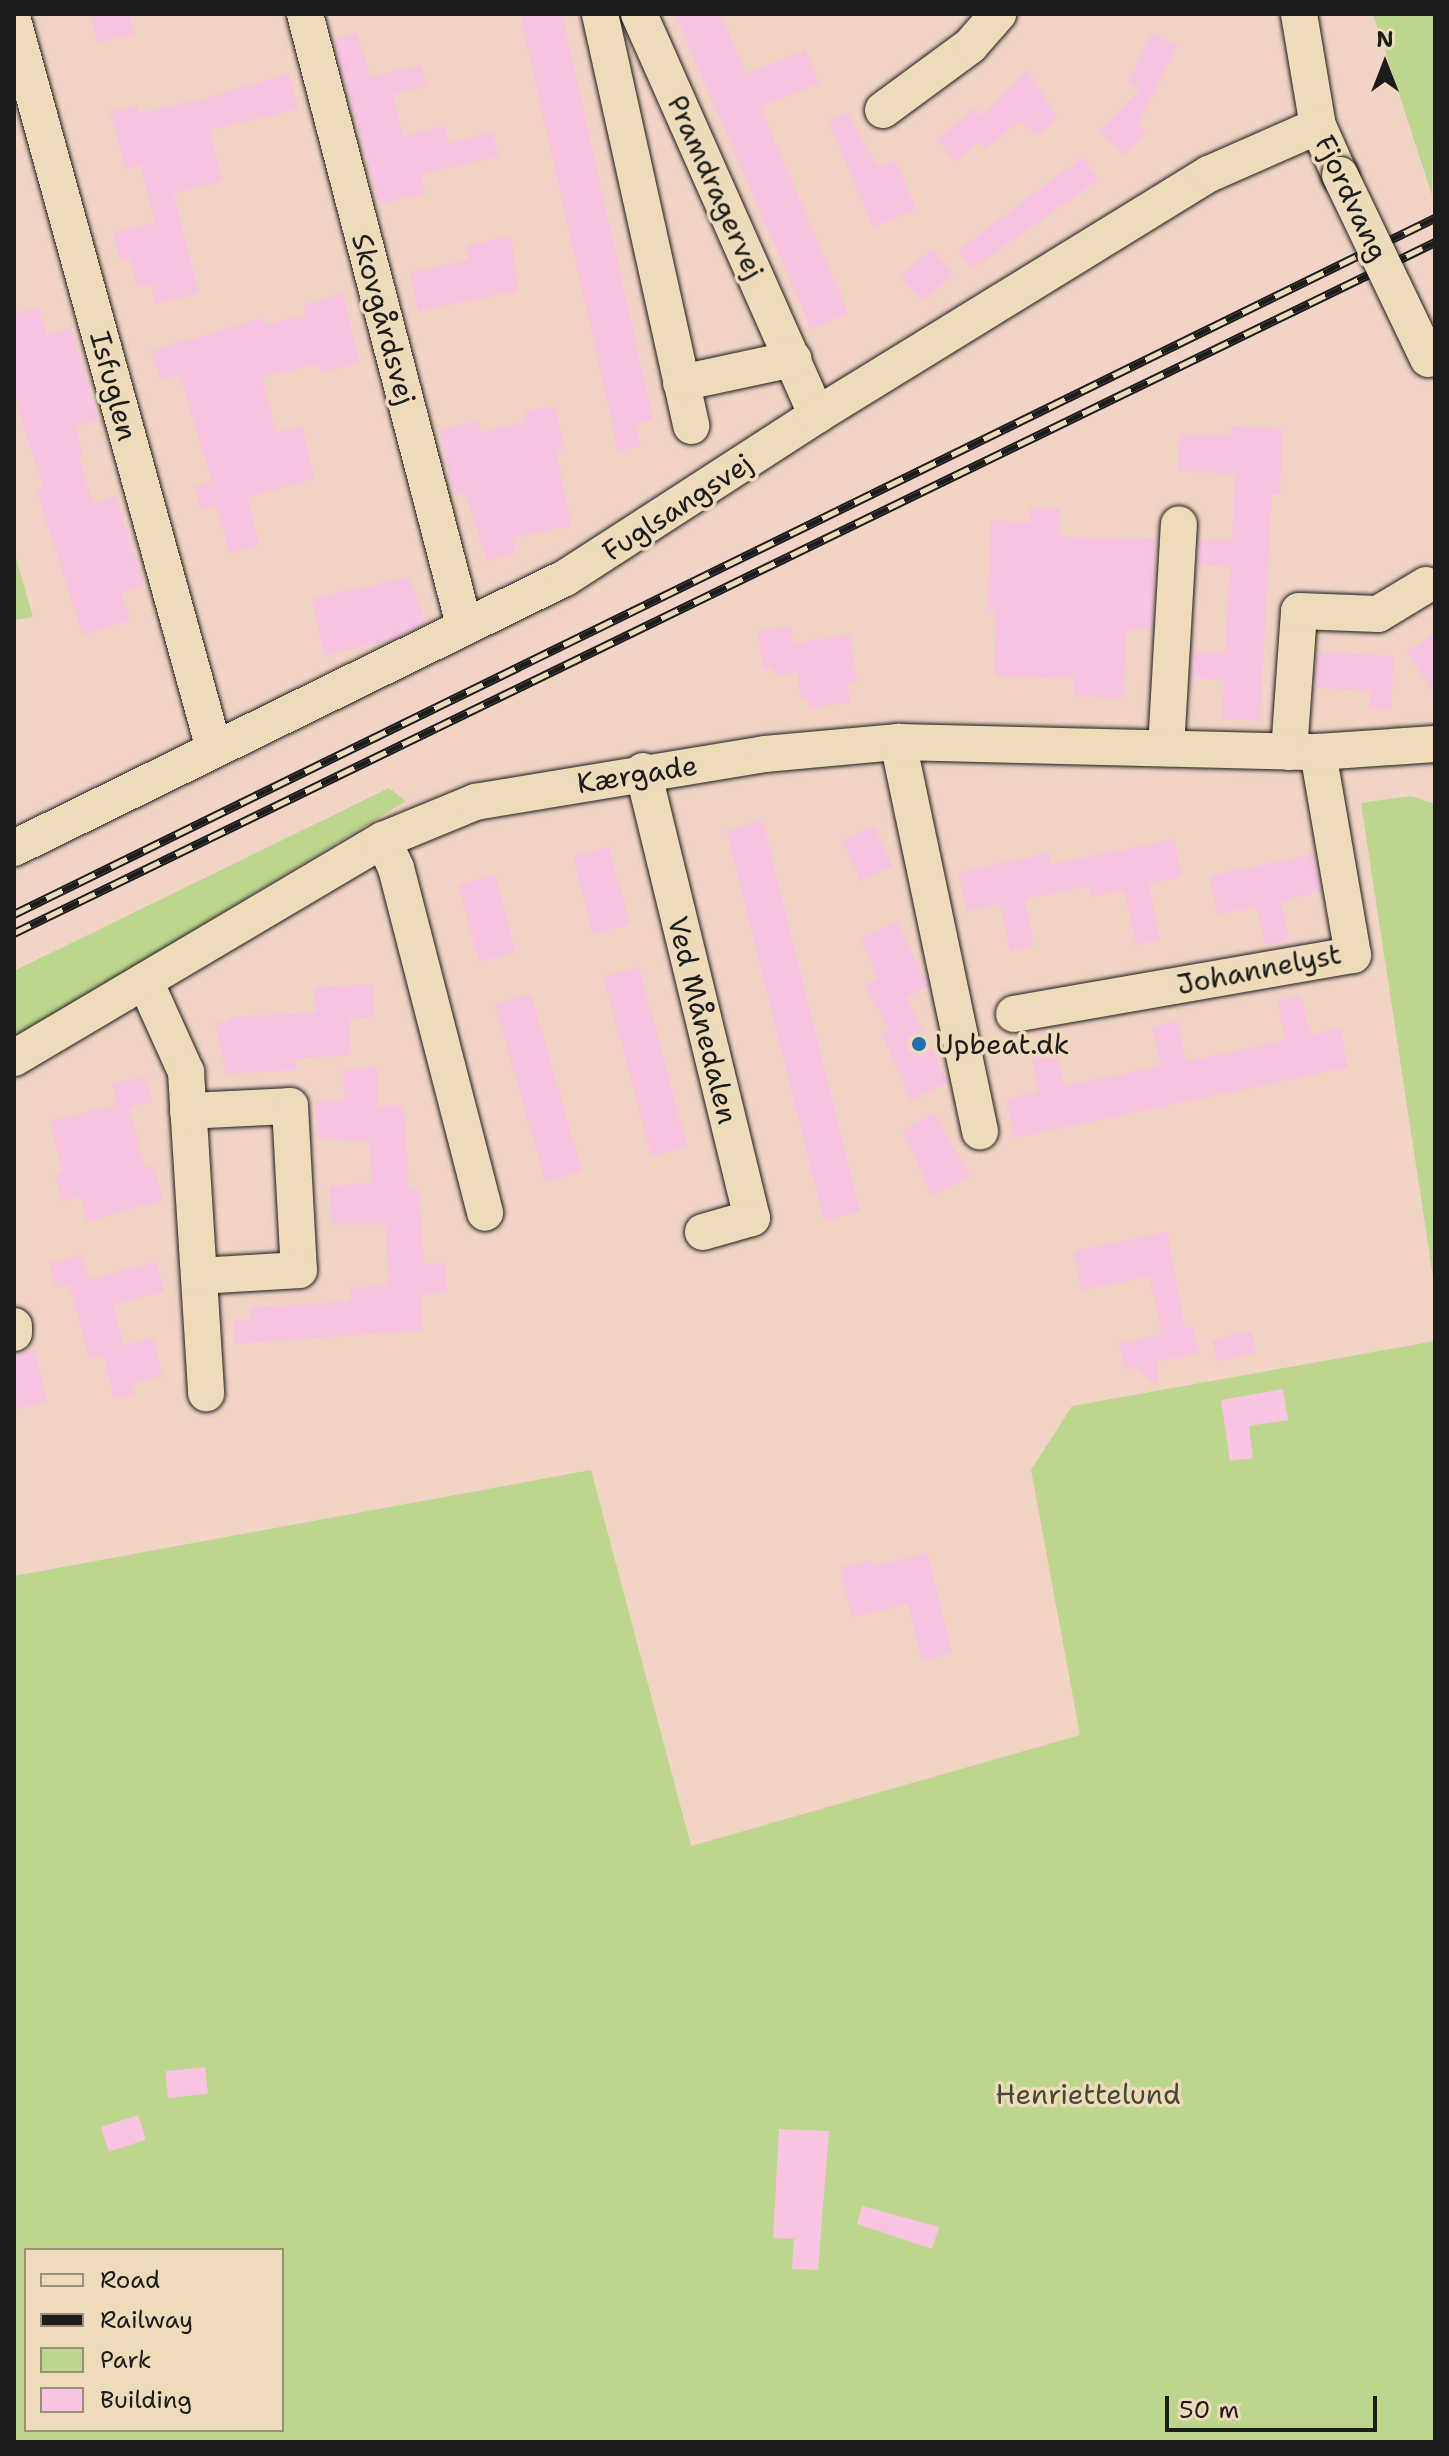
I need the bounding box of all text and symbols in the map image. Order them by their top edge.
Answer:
north arrow [1345,24,1425,104]
text: N [1376,25,1394,54]
street label: Pramdragervej [661,90,771,284]
street label: Fjordvang [1308,130,1396,266]
street label: Skovgårdsvej [345,230,423,408]
street label: Isfuglen [83,328,145,444]
street label: Fuglsangsvej [596,446,758,568]
street label: Kærgade [574,748,700,800]
street label: Ved Månedalen [661,913,745,1127]
street label: Johannelyst [1174,937,1344,1001]
place label: Upbeat.dk [935,1027,1070,1061]
marker: Upbeat.dk [910,1035,928,1053]
park label: Henriettelund [995,2077,1181,2111]
legend [24,2248,284,2432]
text: Road [100,2264,160,2296]
text: Railway [100,2304,193,2336]
text: Park [100,2344,152,2376]
scale bar [1169,2380,1381,2430]
text: Building [100,2384,192,2416]
text: 50 m [1179,2394,1239,2426]

